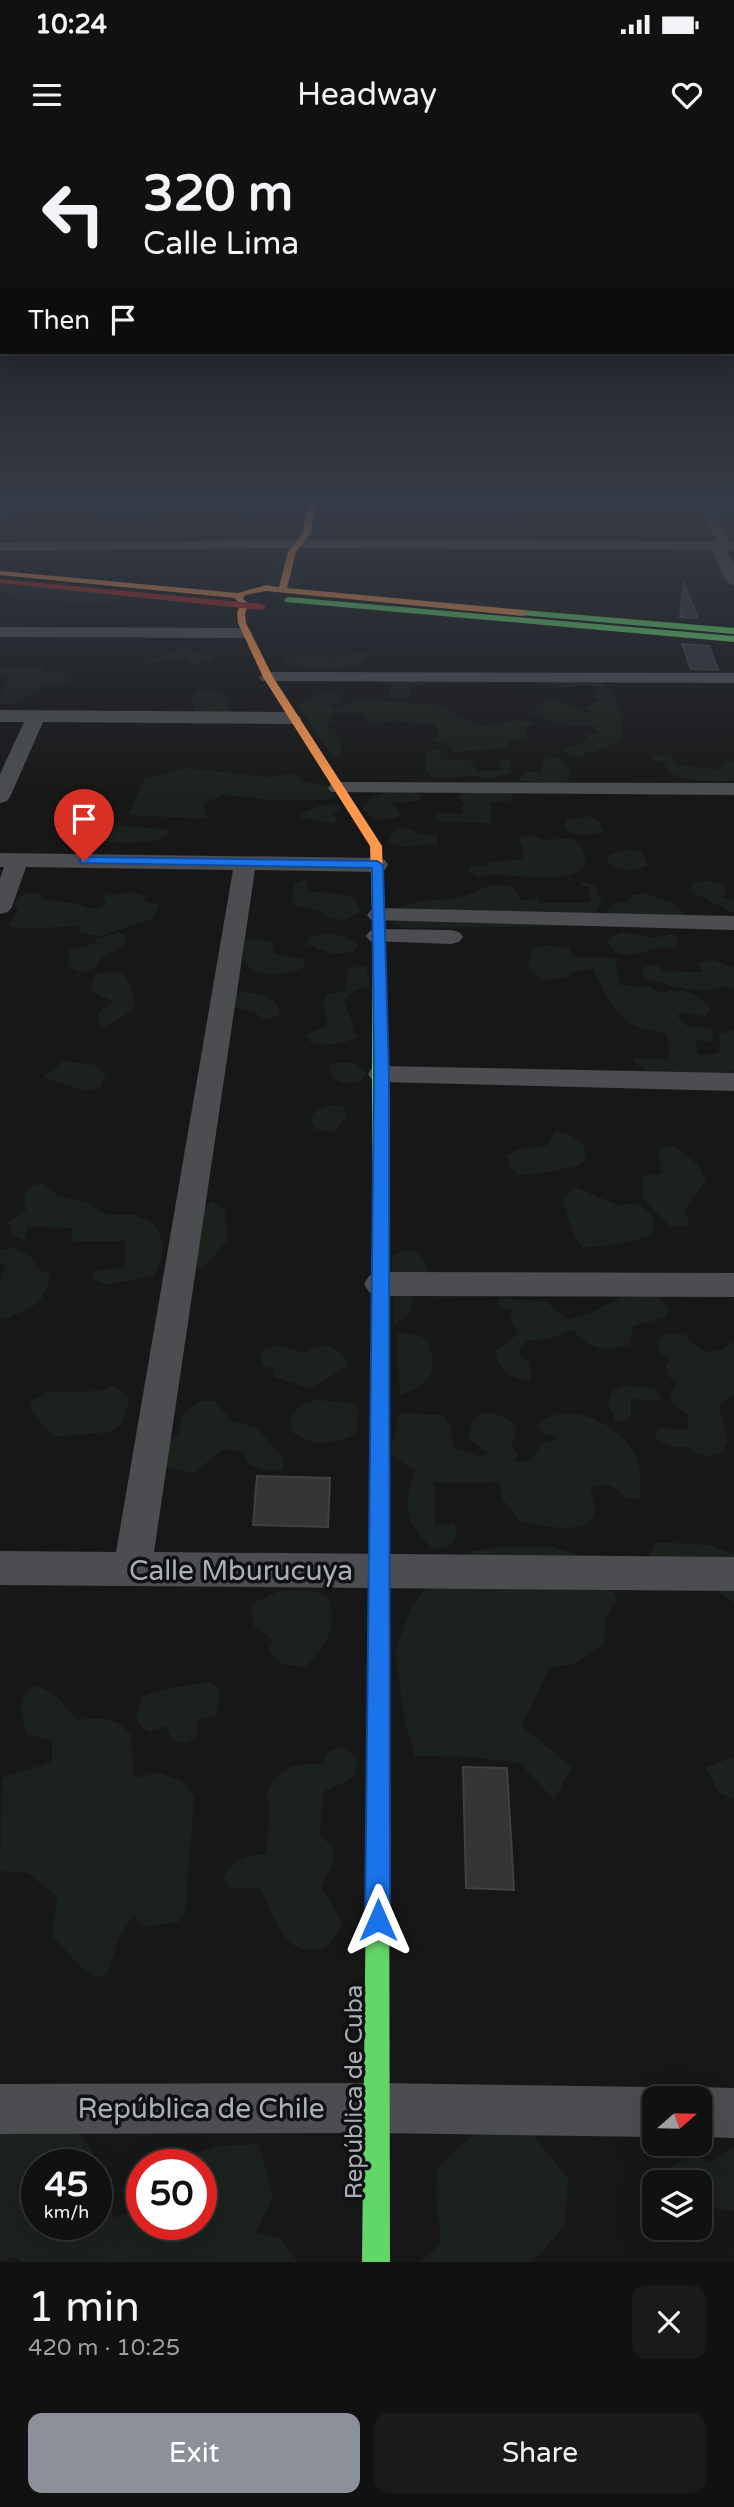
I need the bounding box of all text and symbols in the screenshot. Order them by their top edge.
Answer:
text: 10:24 [35,9,107,40]
icon: menu [28,76,66,114]
text: Headway [297,76,437,114]
icon: heart [668,76,706,114]
text: 320 m [143,165,293,224]
icon: left [28,168,119,259]
text: Calle Lima [143,225,299,263]
icon: arrive [104,301,142,339]
text: Then [28,305,90,336]
pin [54,789,114,861]
icon: arrive [65,800,103,838]
street label: Calle Mburucuya [129,1554,353,1588]
position arrow [341,1883,415,1957]
street label: República de Cuba [340,1985,369,2199]
north arrow [642,2086,712,2156]
map controls [642,2086,712,2240]
street label: República de Chile [77,2092,325,2126]
speed limit sign: 50 [126,2149,217,2240]
text: 45 [45,2164,88,2206]
button: layers [642,2170,712,2240]
text: km/h [44,2201,89,2223]
text: 1 min [28,2282,140,2333]
button: close [632,2285,706,2359]
text: 420 m · 10:25 [28,2334,180,2362]
button: Exit [28,2413,360,2493]
button: Share [374,2413,706,2493]

